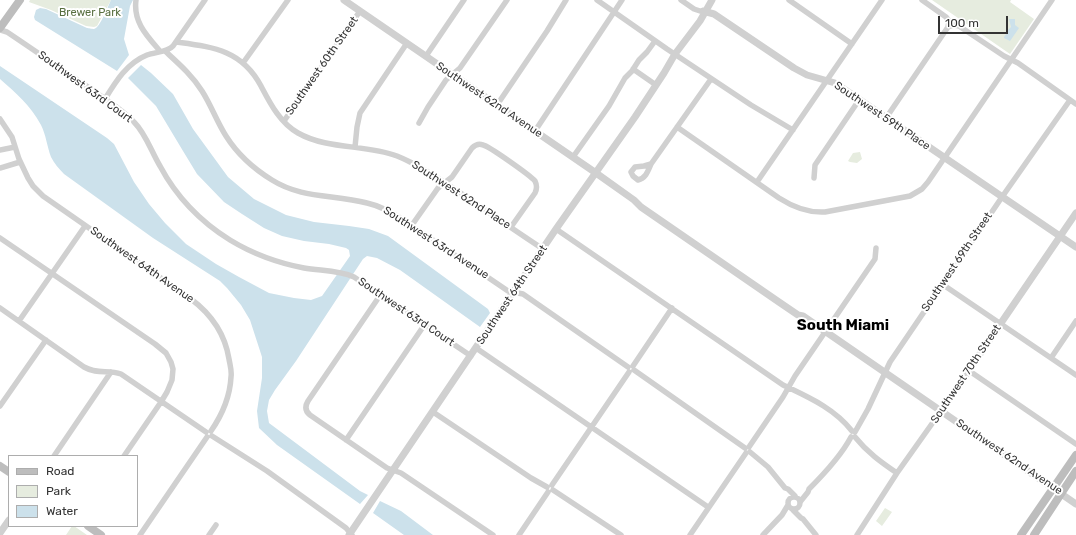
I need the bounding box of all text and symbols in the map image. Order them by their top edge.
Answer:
park label: Brewer Park [59,6,121,20]
scale bar [940,8,1010,34]
street label: Southwest 60th Street [283,14,361,118]
text: 100 m [945,16,979,30]
street label: Southwest 63rd Court [35,48,135,126]
street label: Southwest 62nd Avenue [433,59,545,141]
street label: Southwest 59th Place [832,79,932,153]
street label: Southwest 62nd Place [409,158,513,232]
street label: Southwest 63rd Avenue [381,204,491,282]
street label: Southwest 69th Street [919,210,995,314]
street label: Southwest 64th Avenue [88,224,196,306]
street label: Southwest 64th Street [474,243,550,347]
street label: Southwest 63rd Court [355,275,457,349]
district label: South Miami [797,317,889,335]
street label: Southwest 70th Street [928,322,1004,426]
street label: Southwest 62nd Avenue [953,416,1065,498]
legend [8,455,138,527]
text: Road [46,464,74,478]
text: Park [46,484,71,498]
text: Water [46,504,78,518]

